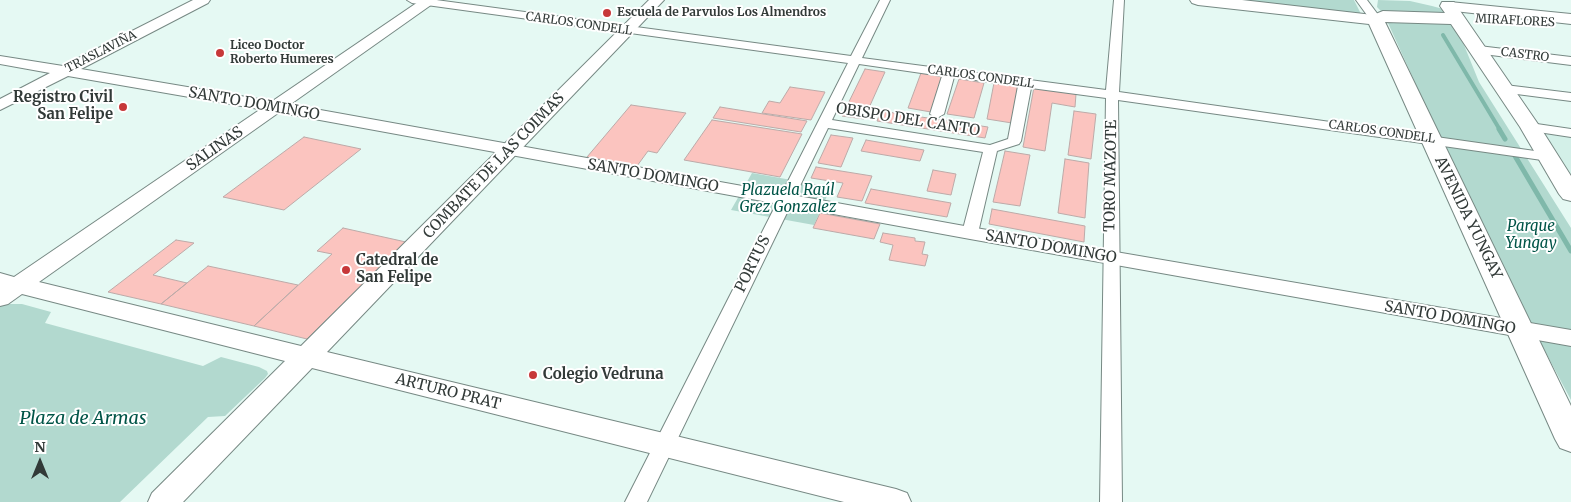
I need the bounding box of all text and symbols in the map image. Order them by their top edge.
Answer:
place label: Escuela de Parvulos Los Almendros [617,6,826,20]
marker: Escuela de Parvulos Los Almendros [601,7,613,19]
street label: CARLOS CONDELL [525,9,633,39]
street label: MIRAFLORES [1475,12,1555,30]
street label: TRASLAVIÑA [63,28,139,76]
place label: Liceo Doctor Roberto Humeres [230,39,334,67]
street label: CASTRO [1500,45,1550,65]
marker: Liceo Doctor Roberto Humeres [214,47,226,59]
street label: CARLOS CONDELL [927,62,1035,92]
street label: SANTO DOMINGO [187,84,321,124]
place label: Registro Civil San Felipe [13,89,113,124]
street label: COMBATE DE LAS COIMAS [420,89,568,243]
street label: OBISPO DEL CANTO [835,100,981,140]
marker: Registro Civil San Felipe [117,101,129,113]
street label: CARLOS CONDELL [1328,117,1436,147]
street label: TORO MAZOTE [1101,120,1121,232]
street label: SALINAS [183,123,247,175]
street label: AVENIDA YUNGAY [1431,154,1505,282]
street label: SANTO DOMINGO [586,156,720,196]
park label: Plazuela Raúl Grez Gonzalez [740,182,836,217]
park label: Parque Yungay [1505,218,1557,253]
street label: SANTO DOMINGO [984,227,1118,267]
street label: PORTUS [732,233,774,295]
place label: Catedral de San Felipe [356,252,438,287]
marker: Catedral de San Felipe [340,264,352,276]
street label: SANTO DOMINGO [1383,298,1517,338]
place label: Colegio Vedruna [543,366,664,384]
marker: Colegio Vedruna [527,369,539,381]
street label: ARTURO PRAT [394,370,502,414]
park label: Plaza de Armas [20,408,146,430]
north arrow [15,437,65,487]
text: N [34,438,46,456]

